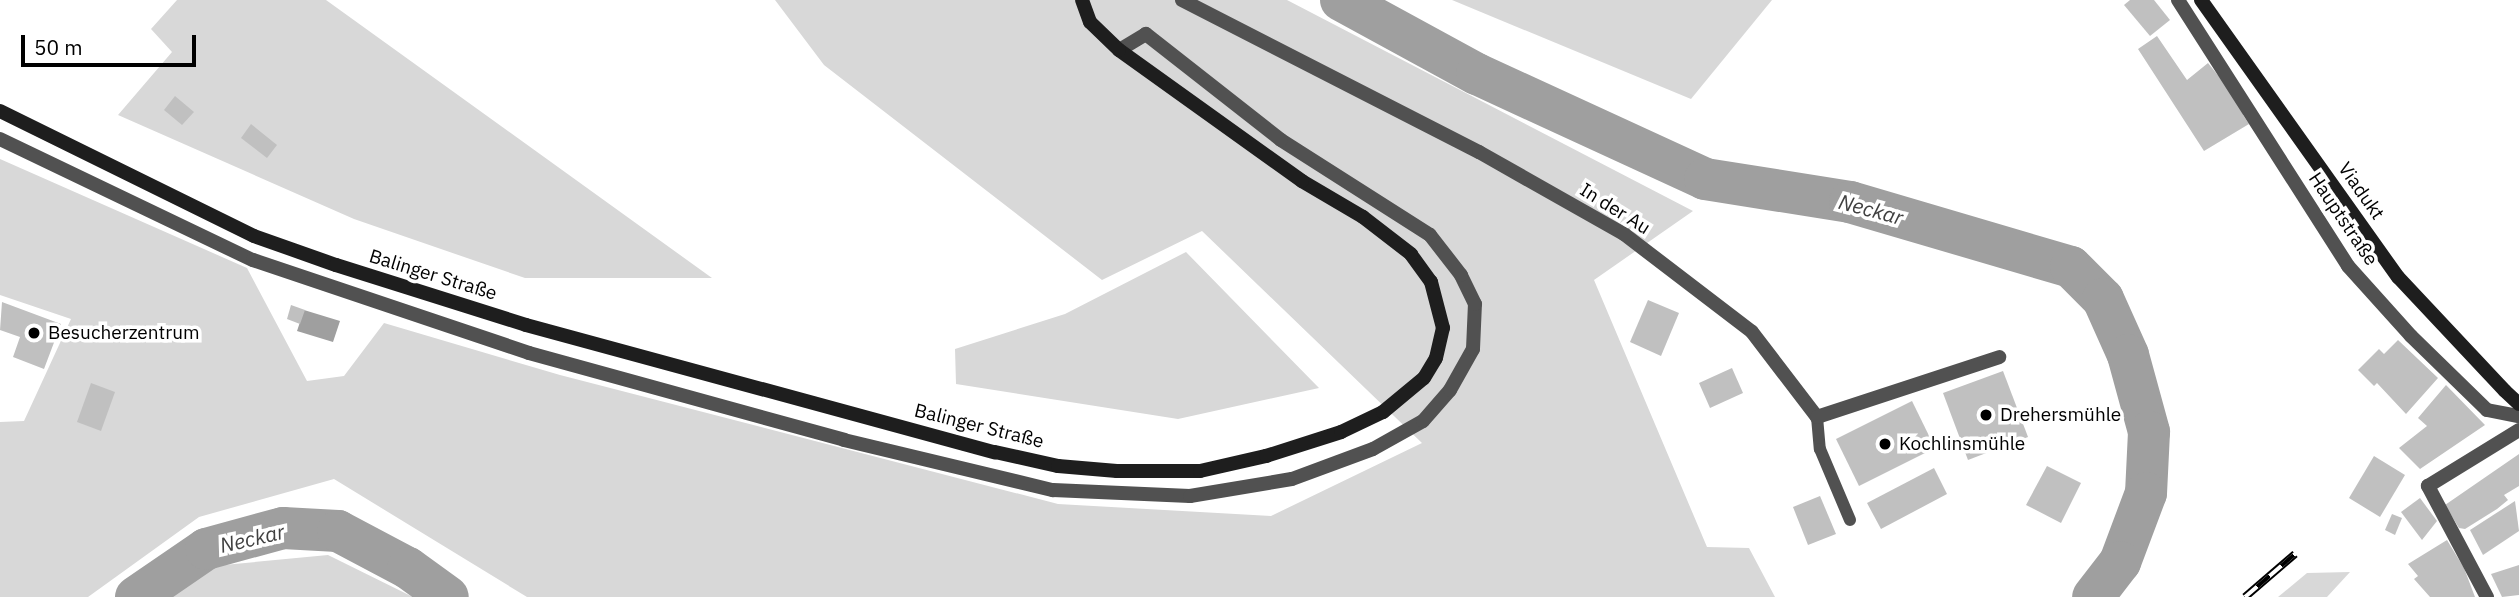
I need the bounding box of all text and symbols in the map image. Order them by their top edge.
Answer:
scale bar [24,21,200,65]
text: 50 m [34,33,83,61]
street label: Viadukt [2333,158,2389,224]
street label: Hauptstraße [2304,168,2382,270]
street label: In der Au [1576,178,1654,240]
water label: Neckar [1836,188,1906,230]
street label: Balinger Straße [366,245,500,305]
place label: Besucherzentrum [48,322,200,344]
marker: Besucherzentrum [26,325,42,341]
street label: Balinger Straße [912,399,1046,453]
place label: Drehersmühle [2000,404,2121,426]
marker: Drehersmühle [1978,407,1994,423]
place label: Kochlinsmühle [1899,433,2025,455]
marker: Kochlinsmühle [1877,436,1893,452]
water label: Neckar [217,518,287,558]

